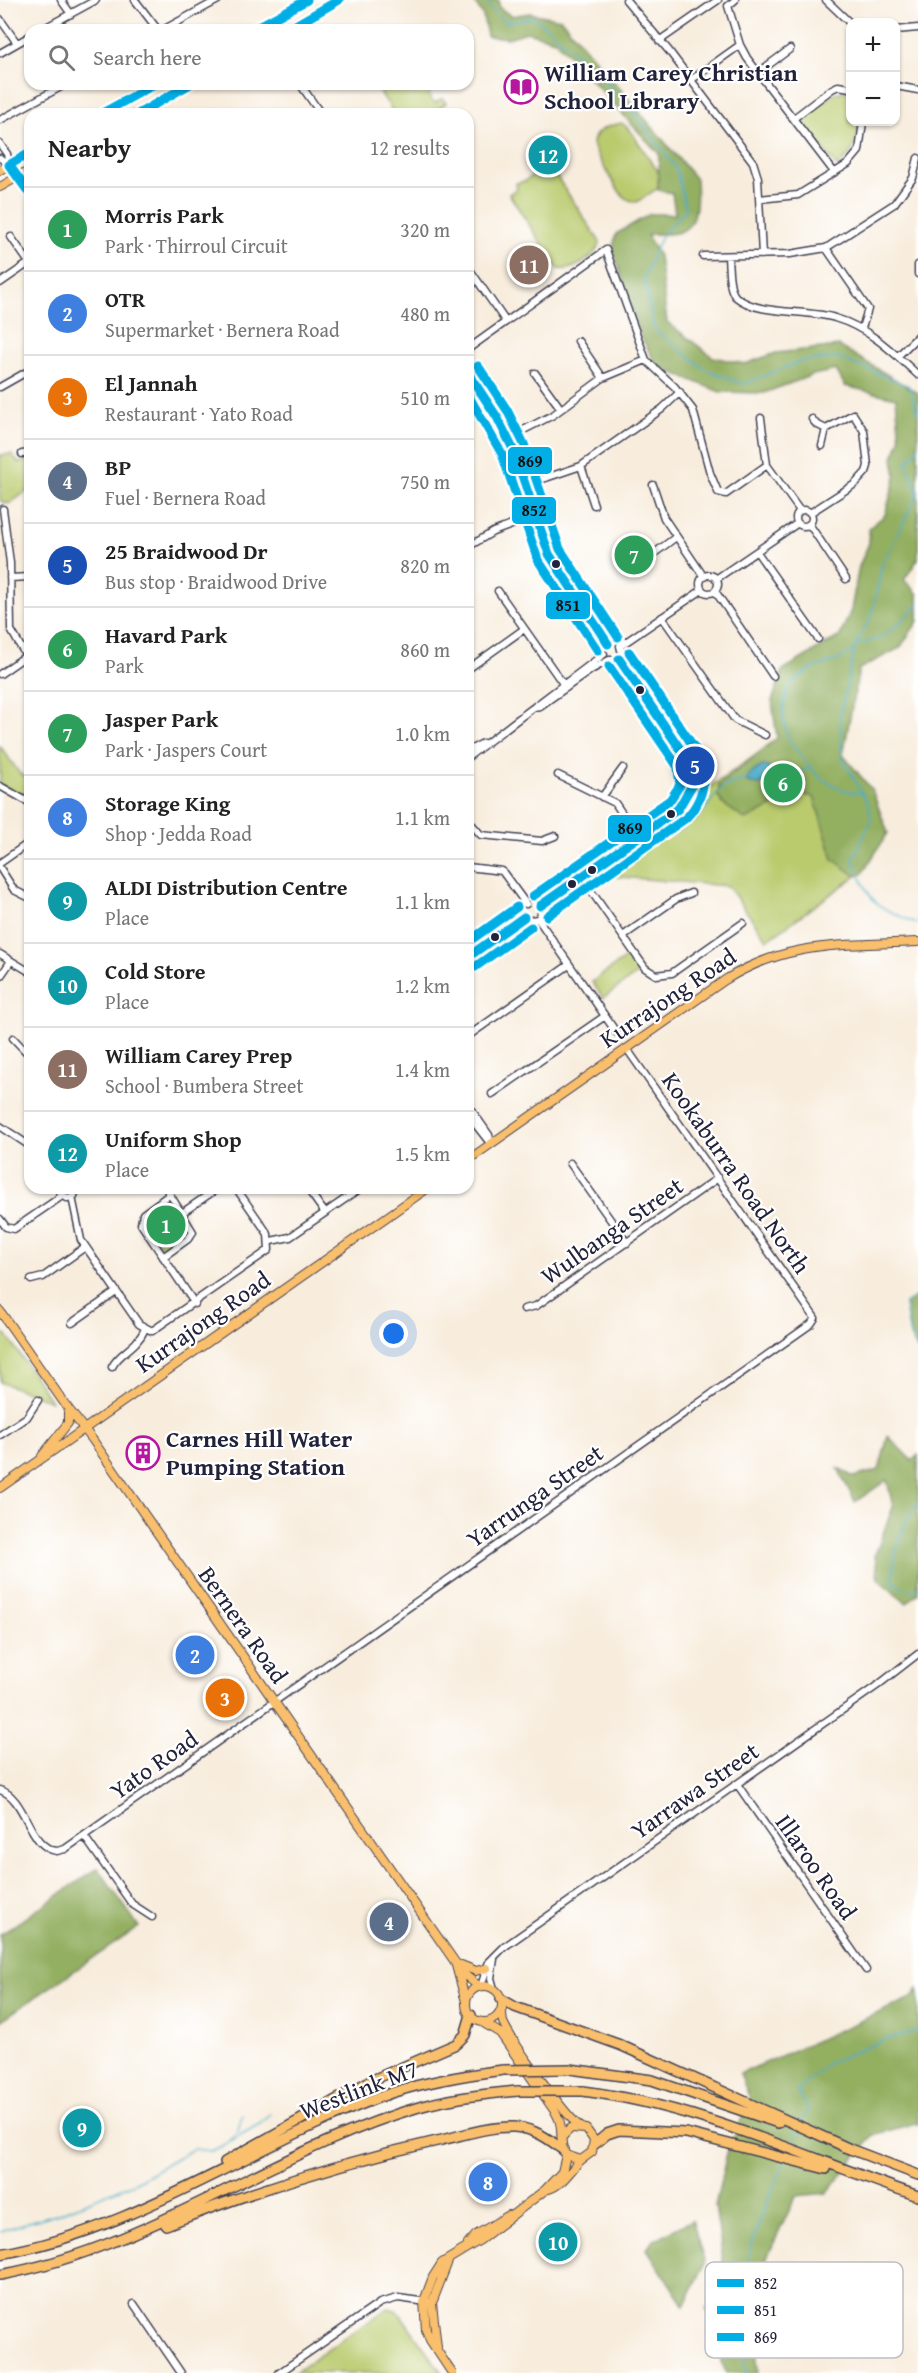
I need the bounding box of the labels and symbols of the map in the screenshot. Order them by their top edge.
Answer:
place label: William Carey Christian School Library [544,55,798,118]
library icon: William Carey Christian School Library [503,69,539,105]
pin: 12 [528,132,568,178]
pin: 11 [510,242,548,288]
line badge: 869 [507,446,553,475]
text: 869 [518,449,542,473]
line badge: 852 [511,496,557,525]
text: 852 [522,498,546,522]
pin: 7 [614,532,654,578]
unlabelled marker [550,558,562,570]
line badge: 851 [545,591,591,620]
text: 851 [556,593,580,617]
unlabelled marker [634,684,646,696]
pin: 5 [676,744,714,789]
pin: 6 [764,760,802,806]
unlabelled marker [665,808,677,820]
line badge: 869 [607,814,652,843]
text: 869 [618,816,642,840]
unlabelled marker [586,864,598,876]
unlabelled marker [566,878,578,890]
unlabelled marker [489,931,501,943]
street label: Kurrajong Road [593,939,743,1056]
street label: Kookaburra Road North [654,1065,820,1281]
street label: Wulbanga Street [533,1168,690,1293]
pin: 1 [146,1202,186,1248]
street label: Kurrajong Road [128,1262,277,1381]
your location [379,1319,408,1348]
place label: Carnes Hill Water Pumping Station [166,1421,352,1484]
building icon: Carnes Hill Water Pumping Station [125,1435,161,1471]
street label: Yarrunga Street [459,1435,611,1556]
street label: Bernera Road [190,1559,297,1691]
pin: 2 [176,1632,214,1678]
pin: 3 [206,1676,244,1720]
street label: Yato Road [102,1721,205,1808]
street label: Yarrawa Street [624,1733,766,1848]
street label: Illaroo Road [767,1807,866,1927]
pin: 4 [370,1900,408,1944]
street label: Westlink M7 [294,2051,423,2128]
pin: 9 [62,2106,101,2150]
pin: 8 [468,2160,508,2204]
pin: 10 [538,2220,578,2264]
legend [705,2262,903,2358]
text: 852 [754,2271,777,2295]
text: 851 [754,2298,777,2322]
text: 869 [754,2325,777,2349]

